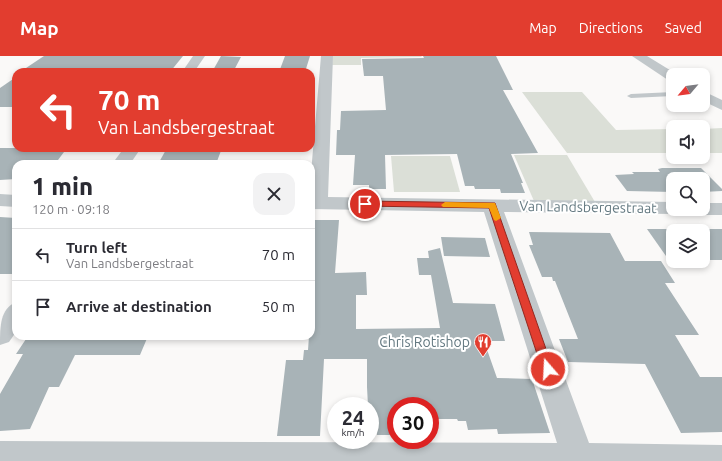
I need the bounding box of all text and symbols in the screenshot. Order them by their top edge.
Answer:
text: Map [20,17,59,39]
text: Map [529,20,557,36]
text: Directions [579,20,643,36]
text: Saved [665,20,702,36]
north arrow [666,68,710,112]
map controls [666,68,710,268]
icon: left [32,84,84,136]
text: 70 m [98,84,160,115]
text: Van Landsbergestraat [98,117,275,137]
button: sound [666,120,710,164]
button: search [666,172,710,216]
text: 1 min [32,173,93,200]
button: close [253,173,295,215]
pin [348,187,382,221]
icon: arrive [354,193,376,215]
street label: Van Landsbergestraat [519,198,657,216]
text: 120 m · 09:18 [32,202,110,216]
button: layers [666,224,710,268]
text: Turn left [66,239,127,256]
icon: left [32,244,54,266]
text: 70 m [262,246,295,263]
text: Van Landsbergestraat [66,256,194,270]
icon: arrive [32,296,54,318]
text: Arrive at destination [66,298,212,315]
text: 50 m [262,298,295,315]
restaurant icon: Chris Rotishop [473,332,493,357]
place label: Chris Rotishop [379,334,470,350]
position arrow [527,348,569,390]
speed limit sign: 30 [387,397,439,449]
text: 24 [342,406,364,429]
text: km/h [341,427,365,438]

